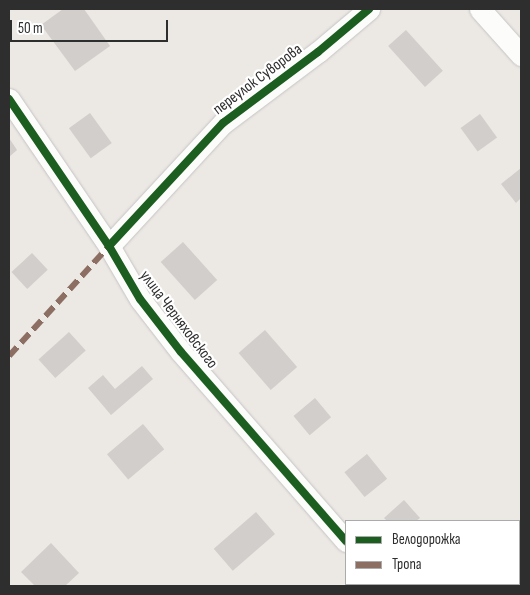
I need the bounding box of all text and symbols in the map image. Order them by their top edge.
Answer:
scale bar [12,10,170,42]
text: 50 m [18,19,43,38]
street label: переулок Суворова [210,40,306,120]
street label: улица Черняховского [135,267,221,373]
legend [345,520,520,585]
text: Велодорожка [392,530,461,549]
text: Тропа [392,555,422,574]

